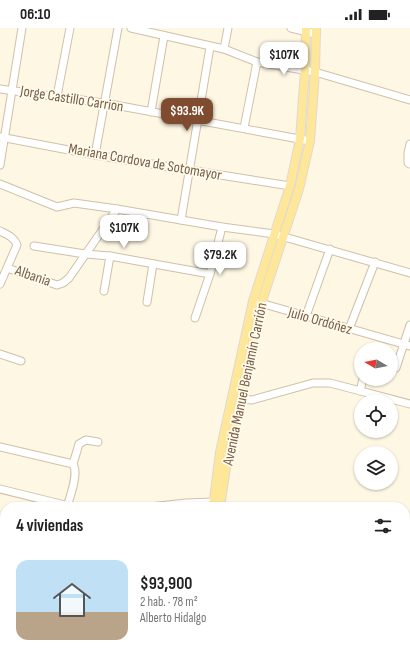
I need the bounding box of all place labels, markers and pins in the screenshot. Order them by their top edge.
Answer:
pin: $107K [256,42,312,76]
pin: $93.9K [154,98,220,132]
pin: $107K [96,215,152,249]
pin: $79.2K [187,242,253,276]

